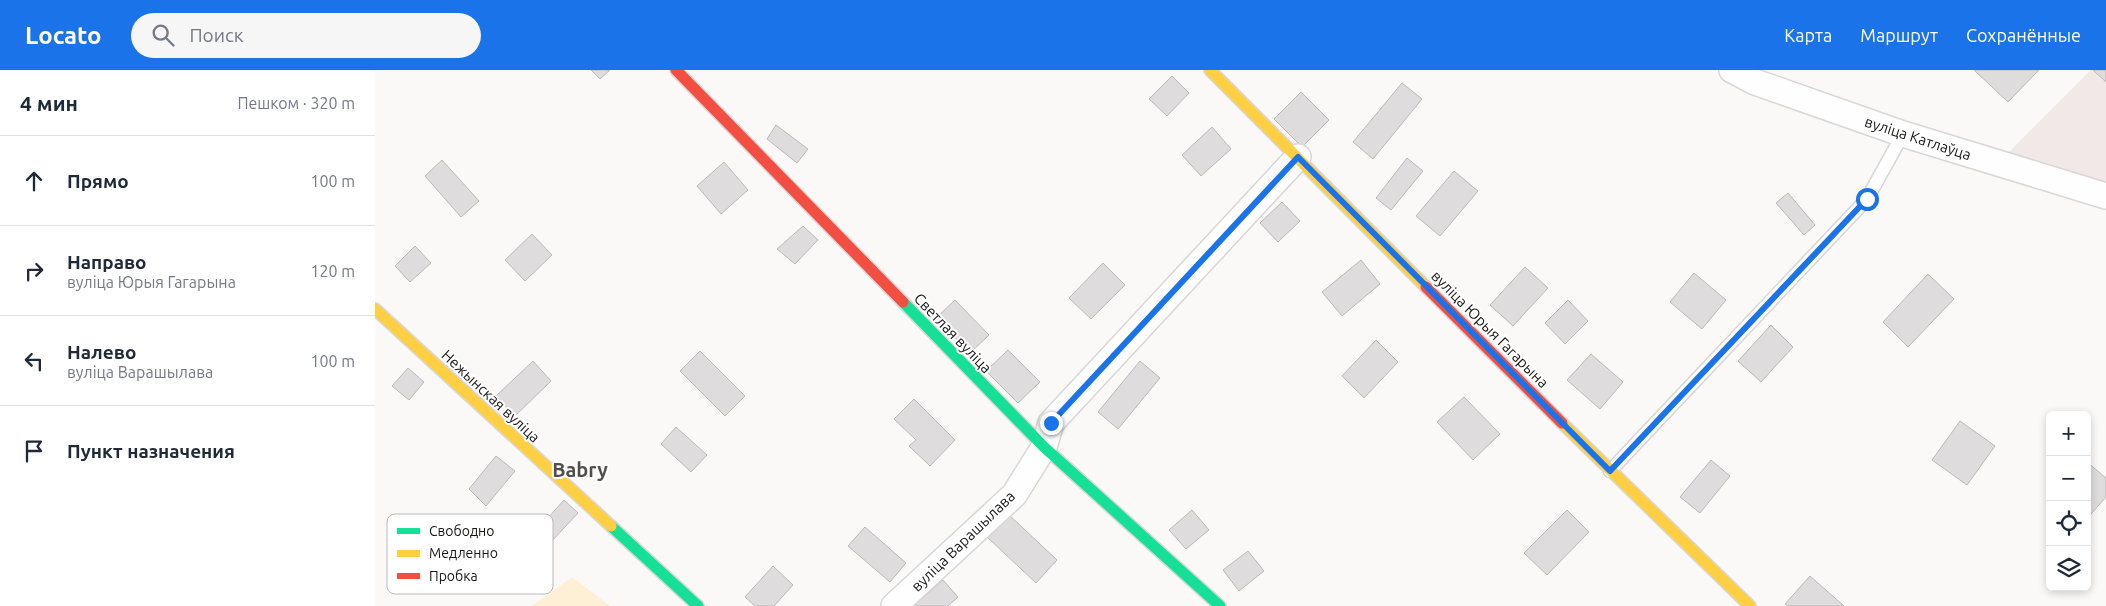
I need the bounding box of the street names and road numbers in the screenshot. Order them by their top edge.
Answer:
street label: вуліца Катлаўца [1863,113,1973,163]
street label: вуліца Юрыя Гагарына [1428,267,1552,391]
street label: Светлая вуліца [911,290,995,376]
street label: Нежынская вуліца [438,346,544,446]
street label: вуліца Варашылава [908,487,1018,595]

